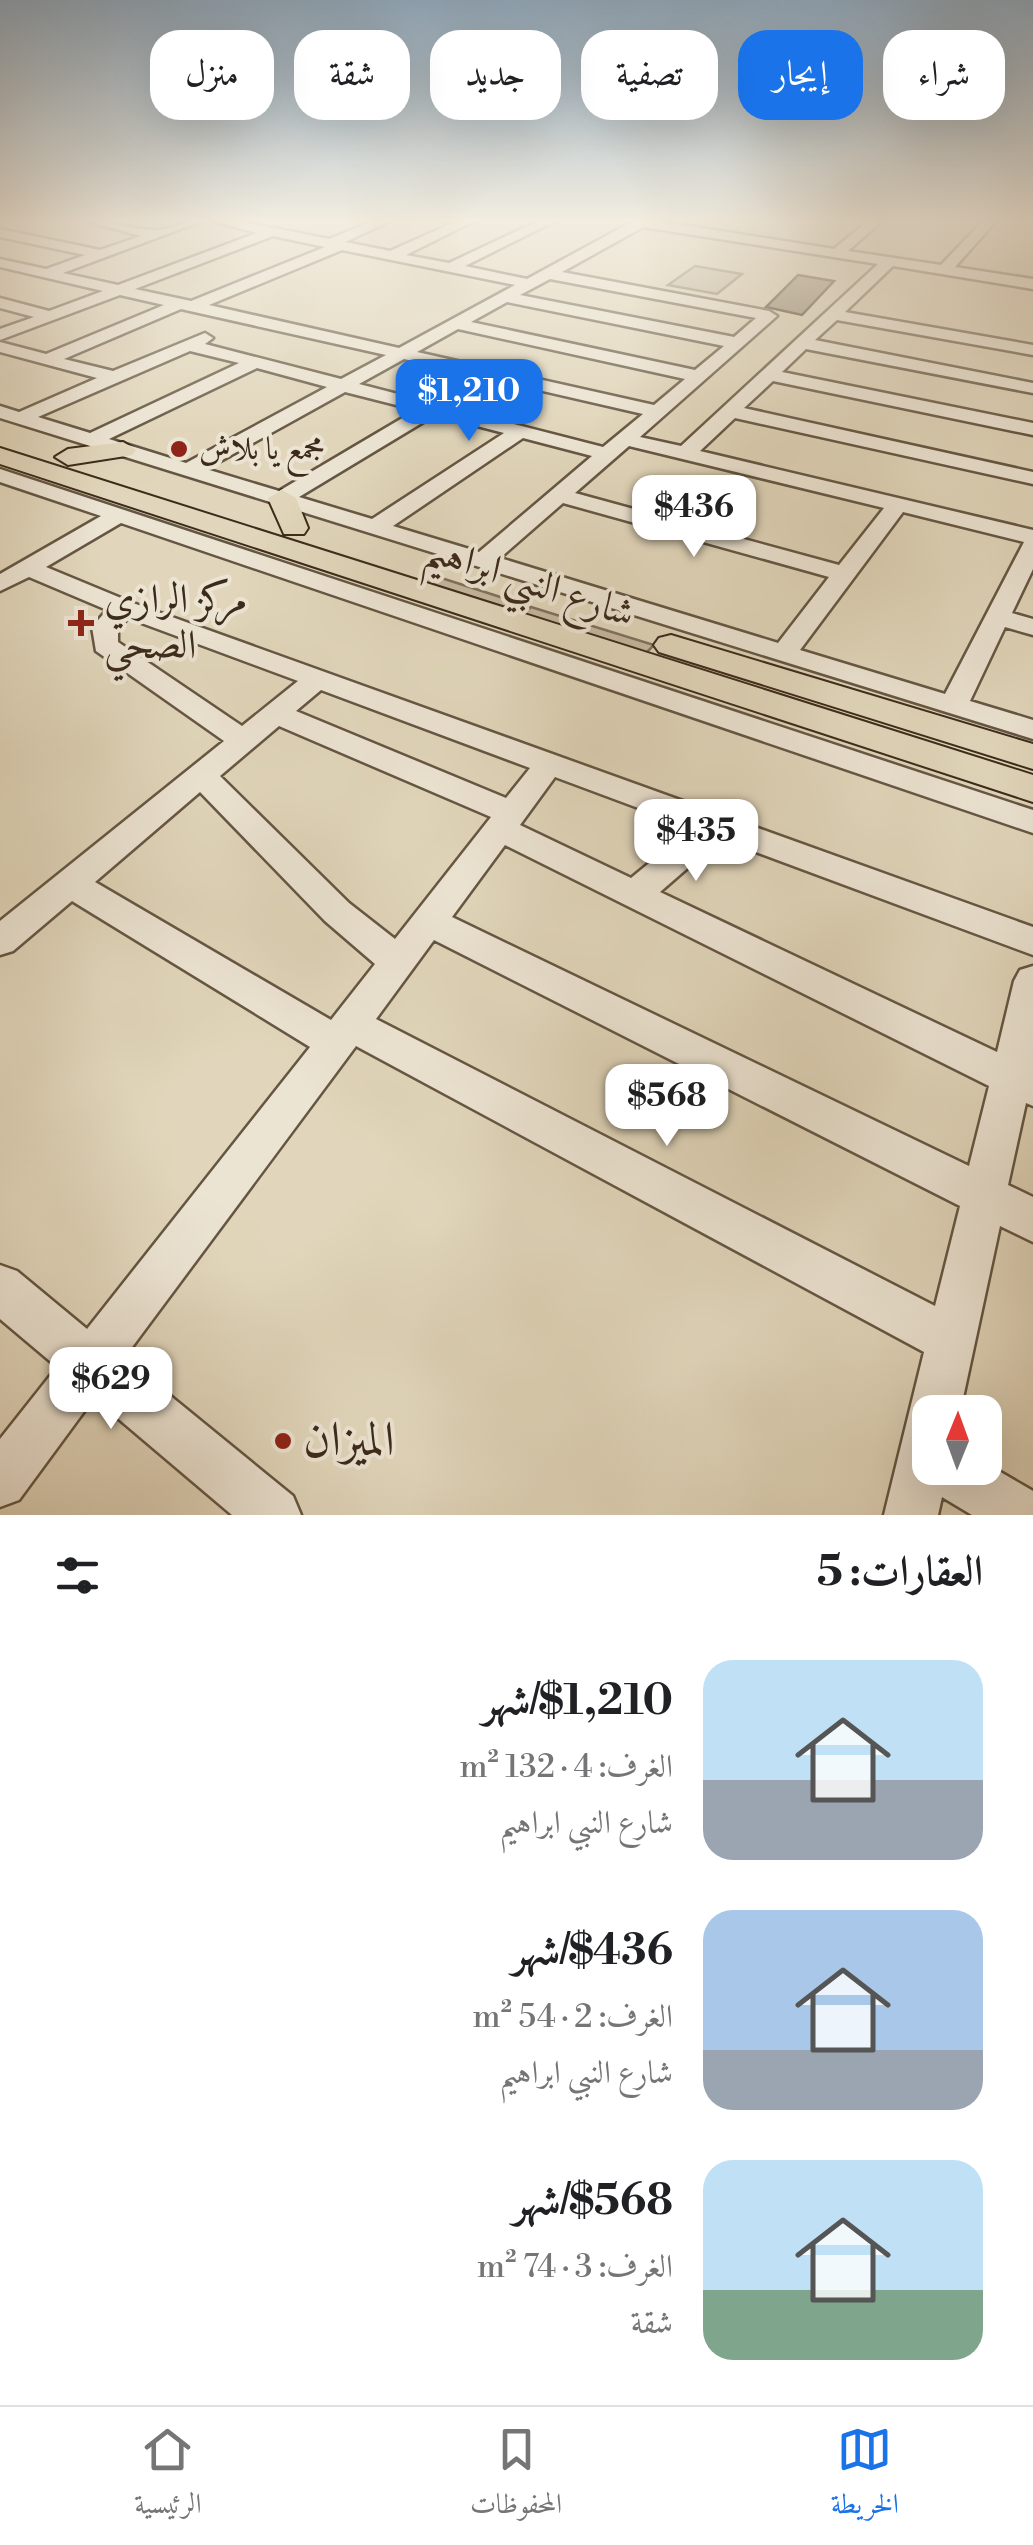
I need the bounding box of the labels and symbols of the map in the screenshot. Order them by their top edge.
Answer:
pin: $1,210 [388,359,550,444]
place label: مجمع يا بلاش [199,429,325,477]
marker: مجمع يا بلاش [168,438,190,460]
pin: $436 [635,475,753,560]
street label: شارع النبي ابراهيم [415,525,641,652]
place label: مركز الرازي الصحي [104,575,247,682]
marker: مركز الرازي الصحي [68,610,94,636]
pin: $435 [637,799,755,884]
pin: $568 [608,1064,726,1149]
pin: $629 [52,1347,170,1432]
north arrow [912,1395,1002,1485]
place label: الميزان [303,1411,395,1471]
marker: الميزان [272,1430,294,1452]

